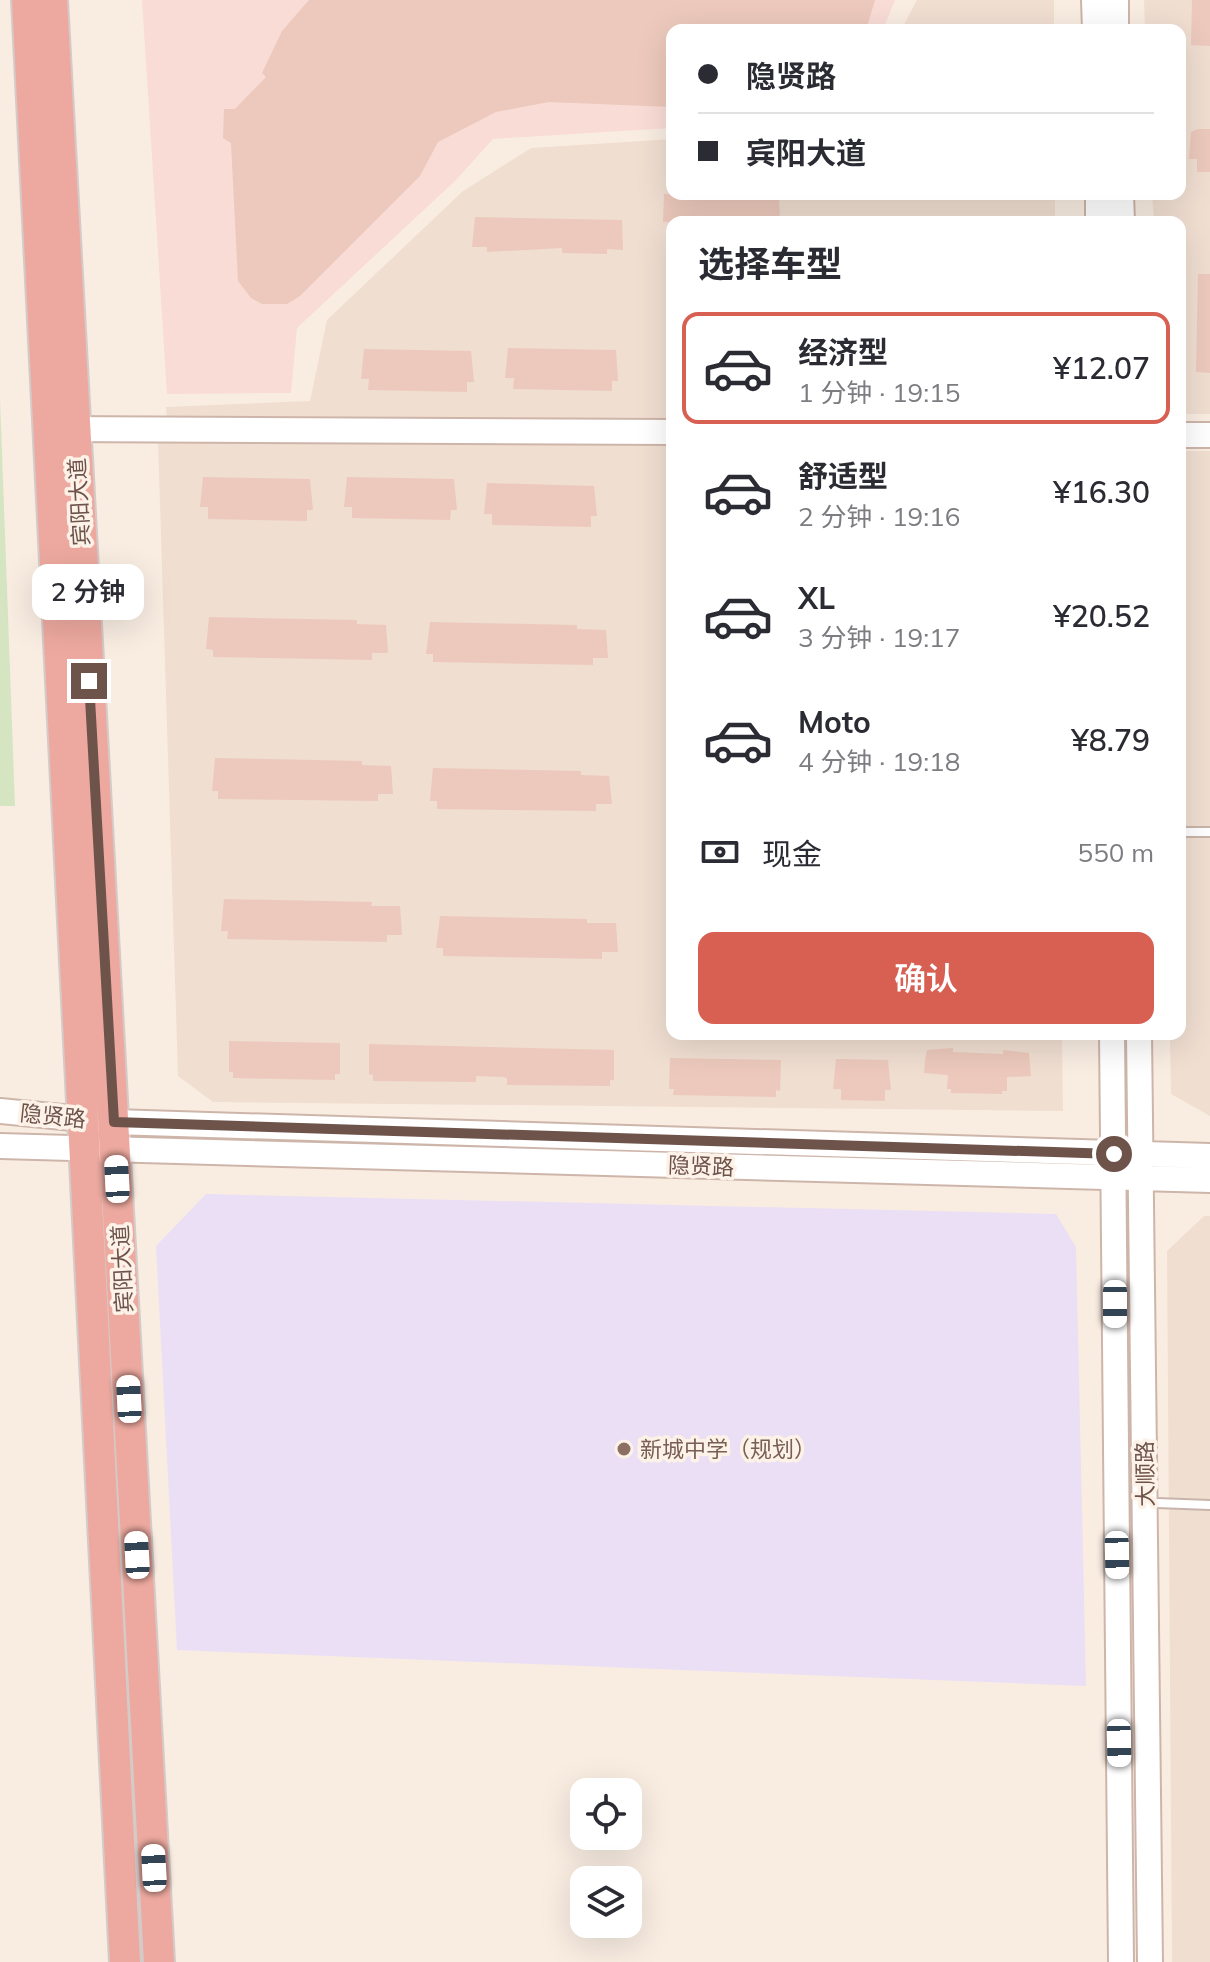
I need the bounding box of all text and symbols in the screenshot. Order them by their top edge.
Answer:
text: 隐贤路 [746,57,836,95]
text: 宾阳大道 [746,134,866,172]
text: 选择车型 [698,241,842,286]
icon: car [702,332,774,404]
text: 经济型 [798,333,888,371]
text: ¥12.07 [1053,349,1150,387]
text: 1 分钟 · 19:15 [798,376,960,409]
icon: car [702,456,774,528]
street label: 宾阳大道 [63,457,95,547]
text: 舒适型 [798,457,888,495]
text: ¥16.30 [1053,473,1150,511]
text: 2 分钟 · 19:16 [798,500,960,533]
callout: 2 分钟 [33,565,145,621]
text: 2 分钟 [51,575,125,608]
text: XL [798,579,835,617]
icon: car [702,580,774,652]
text: ¥20.52 [1053,597,1150,635]
text: 3 分钟 · 19:17 [798,621,960,654]
route end [71,663,107,699]
text: Moto [798,703,871,741]
icon: car [702,704,774,776]
text: ¥8.79 [1071,721,1150,759]
text: 4 分钟 · 19:18 [798,745,960,778]
icon: cash [698,830,742,874]
text: 现金 [762,835,822,873]
text: 550 m [1078,836,1154,869]
button: 确认 [698,932,1154,1024]
street label: 隐贤路 [19,1099,87,1133]
route start [1096,1136,1132,1172]
street label: 隐贤路 [668,1151,734,1181]
car [104,1154,130,1204]
street label: 宾阳大道 [106,1224,138,1314]
car [1103,1280,1127,1328]
car [116,1374,142,1424]
place label: 新城中学（规划） [640,1435,816,1463]
marker: 新城中学（规划） [615,1440,633,1458]
street label: 大顺路 [1130,1441,1160,1507]
car [124,1530,150,1580]
car [1105,1531,1129,1579]
car [1107,1719,1131,1767]
map controls [570,1778,642,1938]
button: locate [570,1778,642,1850]
car [141,1843,167,1893]
button: layers [570,1866,642,1938]

